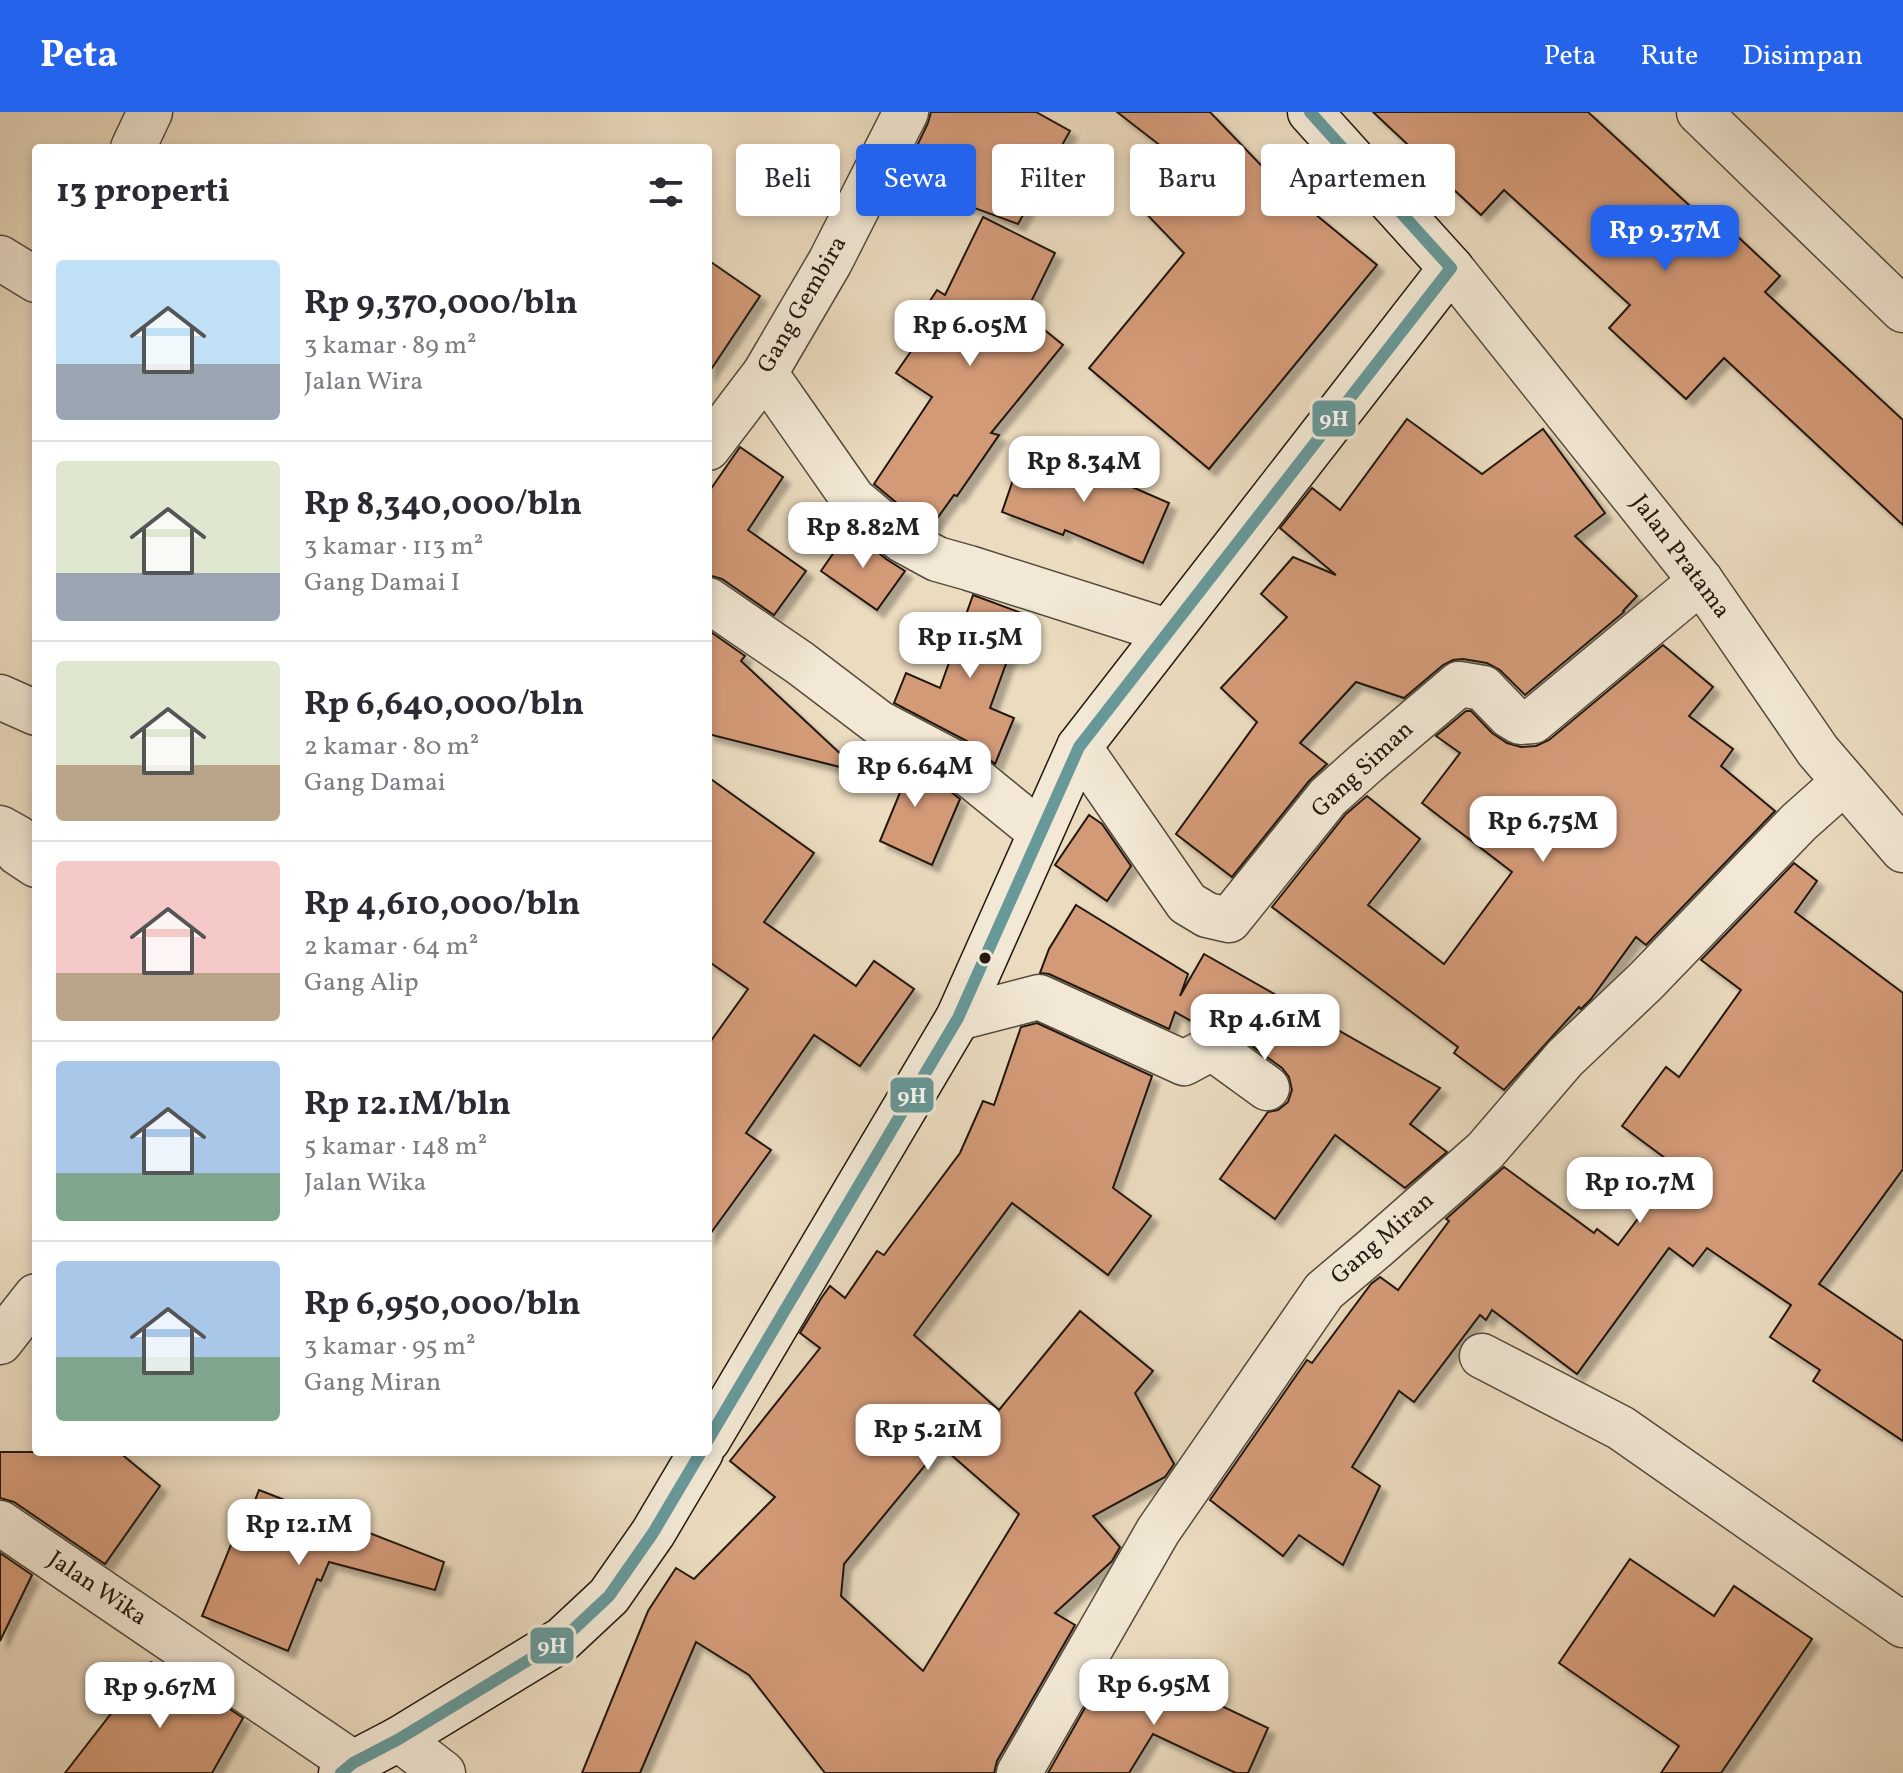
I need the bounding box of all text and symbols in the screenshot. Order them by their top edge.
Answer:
text: Peta [40,30,118,83]
text: Peta [1544,37,1596,76]
text: Rute [1640,37,1698,76]
text: Disimpan [1742,37,1863,76]
chip: Beli [736,144,840,216]
chip: Sewa [856,144,976,216]
chip: Filter [992,144,1114,216]
chip: Baru [1130,144,1245,216]
chip: Apartemen [1261,144,1455,216]
text: 13 properti [56,169,230,216]
icon: filters [644,170,688,214]
pin: Rp 9.37M [1582,205,1748,273]
text: Rp 9.37M [1609,213,1721,249]
street label: Gang Gembira [750,230,856,380]
text: Rp 9,370,000/bln [304,281,578,328]
icon: home [120,292,216,388]
pin: Rp 6.05M [887,300,1053,368]
text: Rp 6.05M [912,308,1028,344]
text: 3 kamar · 89 m² [304,328,477,364]
text: Jalan Wira [304,364,423,400]
line badge: 9H [1311,399,1357,438]
text: 9H [1319,405,1349,436]
pin: Rp 8.34M [1001,436,1167,504]
text: Rp 8.34M [1027,444,1141,480]
text: Rp 8,340,000/bln [304,482,582,529]
street label: Jalan Pratama [1622,488,1738,626]
icon: home [120,493,216,589]
pin: Rp 8.82M [780,502,946,570]
text: Rp 8.82M [806,510,920,546]
text: 3 kamar · 113 m² [304,529,483,565]
text: Gang Damai I [304,565,460,601]
pin: Rp 11.5M [887,612,1053,680]
text: Rp 11.5M [917,620,1023,656]
text: Rp 6,640,000/bln [304,682,584,729]
icon: home [120,693,216,789]
street label: Gang Siman [1304,714,1422,826]
text: 2 kamar · 80 m² [304,729,479,765]
pin: Rp 6.64M [832,741,998,809]
text: Rp 6.64M [857,749,973,785]
text: Gang Damai [304,765,446,801]
pin: Rp 6.75M [1460,796,1626,864]
text: Rp 6.75M [1488,804,1598,840]
text: Rp 4,610,000/bln [304,882,580,929]
icon: home [120,893,216,989]
text: 2 kamar · 64 m² [304,929,478,965]
unlabelled marker [977,950,993,966]
text: Gang Alip [304,965,419,1001]
pin: Rp 4.61M [1182,994,1348,1062]
text: Rp 4.61M [1209,1002,1321,1038]
line badge: 9H [889,1076,935,1114]
text: Rp 12.1M/bln [304,1082,511,1129]
text: 9H [897,1082,927,1113]
icon: home [120,1093,216,1189]
text: 5 kamar · 148 m² [304,1129,487,1165]
pin: Rp 10.7M [1557,1157,1723,1225]
text: Jalan Wika [304,1165,426,1201]
text: Rp 10.7M [1585,1165,1695,1201]
street label: Gang Miran [1324,1185,1442,1293]
text: Rp 6,950,000/bln [304,1282,581,1329]
icon: home [120,1293,216,1389]
text: 3 kamar · 95 m² [304,1329,476,1365]
text: Gang Miran [304,1365,441,1401]
pin: Rp 5.21M [845,1404,1011,1472]
text: Rp 5.21M [874,1412,982,1448]
pin: Rp 12.1M [216,1499,382,1567]
text: Rp 12.1M [246,1507,352,1543]
street label: Jalan Wika [41,1543,153,1635]
line badge: 9H [529,1626,575,1665]
text: 9H [537,1632,567,1663]
pin: Rp 6.95M [1071,1659,1237,1727]
pin: Rp 9.67M [77,1662,243,1730]
text: Rp 6.95M [1097,1667,1211,1703]
text: Rp 9.67M [103,1670,217,1706]

